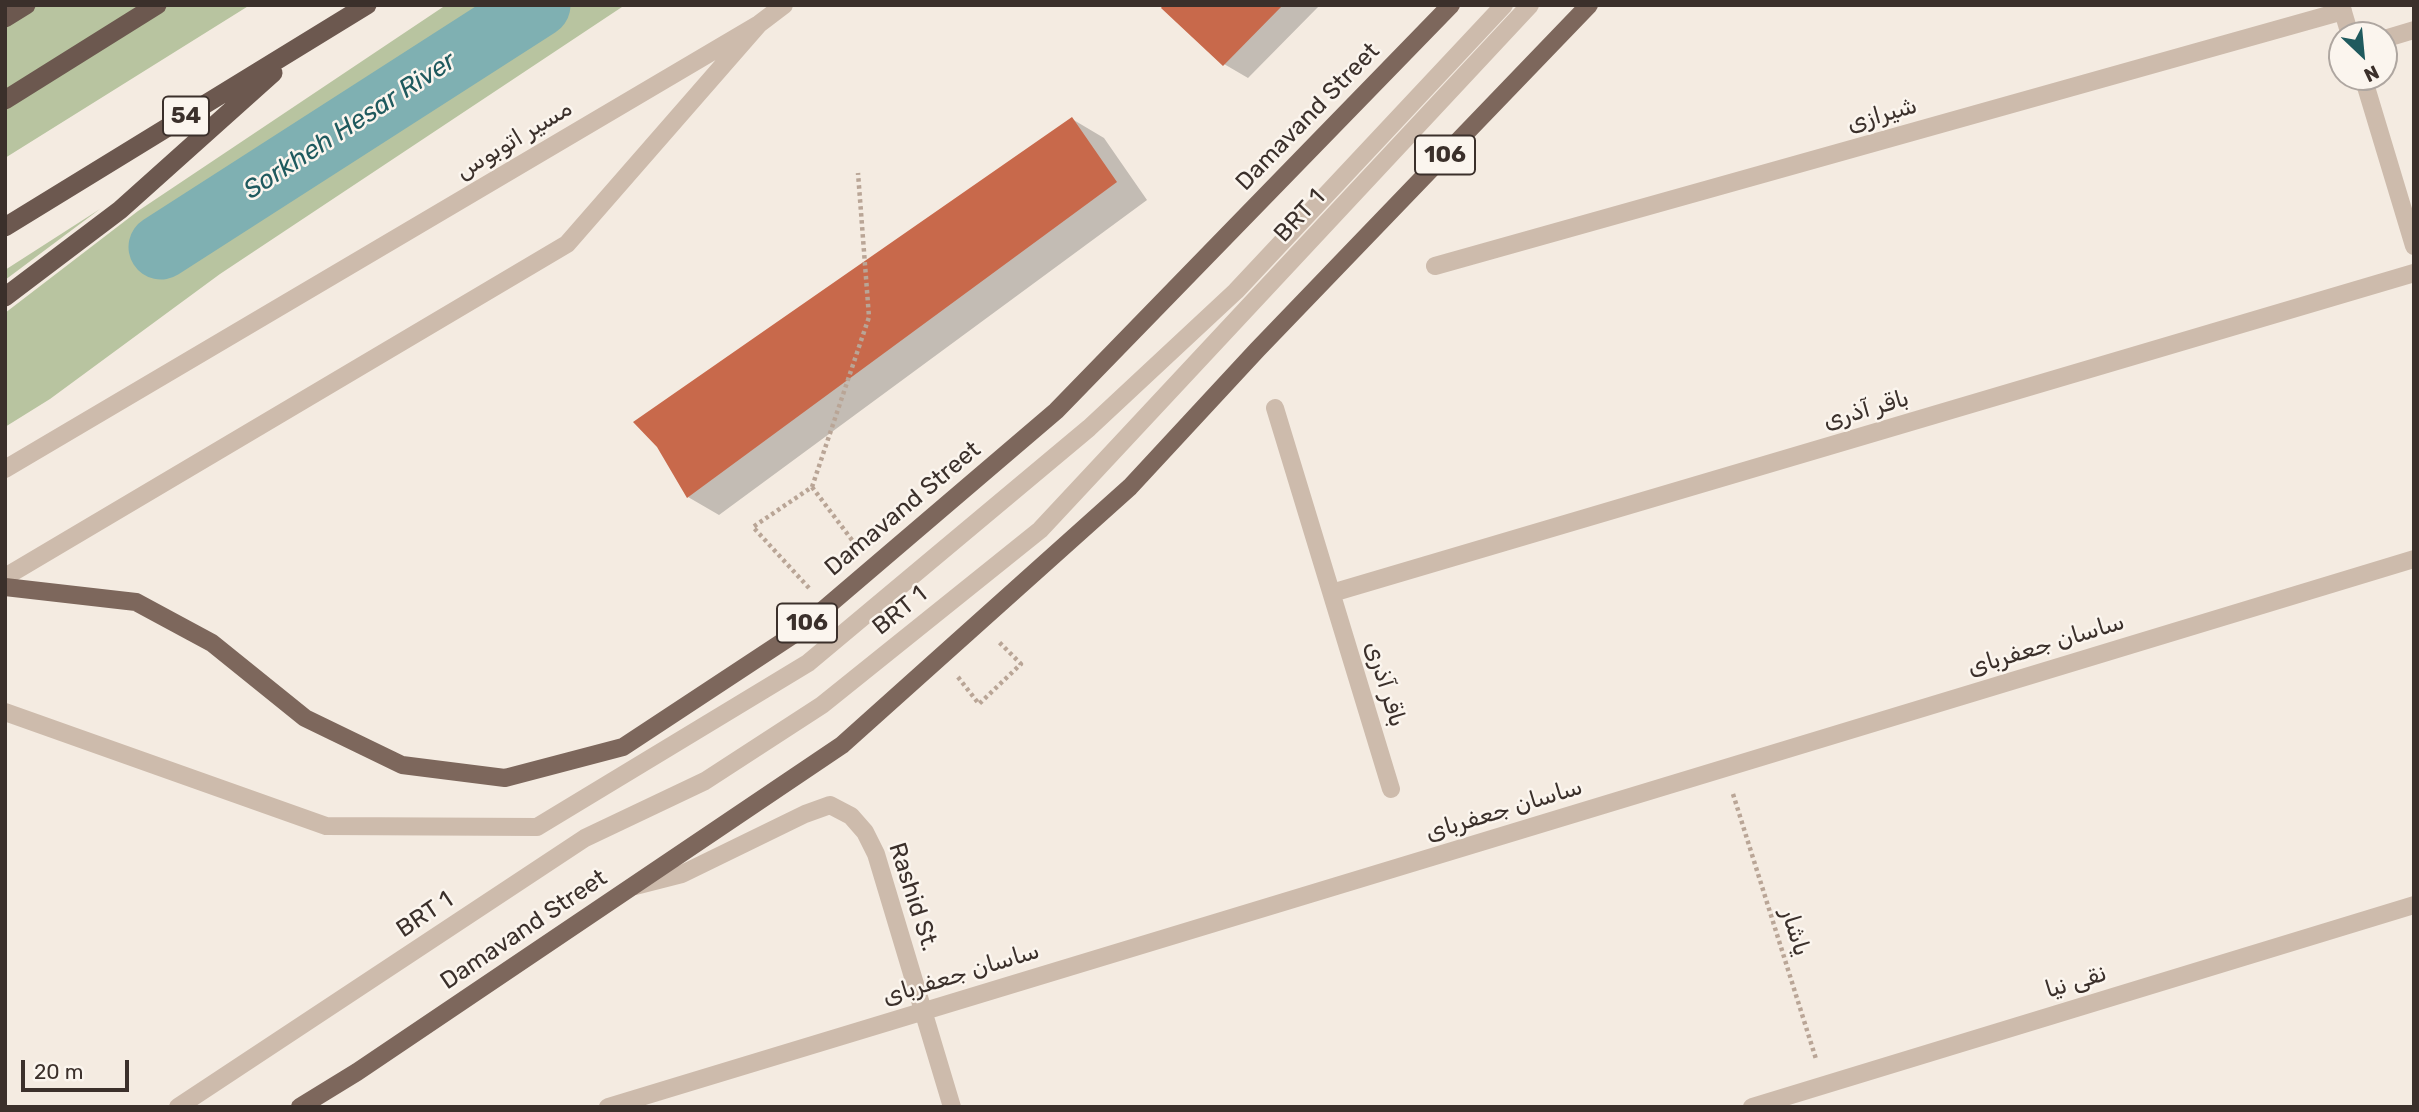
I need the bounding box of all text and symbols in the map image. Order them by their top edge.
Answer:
north arrow [2328,21,2398,91]
street label: Damavand Street [1230,37,1386,197]
water label: Sorkheh Hesar River [238,46,462,206]
text: N [2360,60,2383,87]
street label: شیرازی [1844,91,1920,139]
street label: مسیر اتوبوس [451,94,577,186]
road number: 54 [163,97,209,136]
road number: 106 [1415,136,1475,174]
street label: BRT 1 [1268,184,1332,248]
street label: باقر آذری [1820,384,1912,436]
street label: Damavand Street [819,436,987,582]
street label: BRT 1 [867,580,933,642]
road number: 106 [777,604,837,642]
street label: ساسان جعفربای [1964,607,2128,683]
street label: باقر آذری [1358,638,1412,730]
street label: ساسان جعفربای [1422,772,1586,848]
street label: Rashid St. [882,839,944,955]
street label: Damavand Street [435,864,613,996]
street label: BRT 1 [391,886,459,944]
street label: یاشار [1774,905,1816,959]
street label: ساسان جعفربای [879,936,1043,1012]
street label: نقی نیا [2042,959,2110,1005]
scale bar [24,1046,133,1090]
text: 20 m [34,1059,83,1084]

